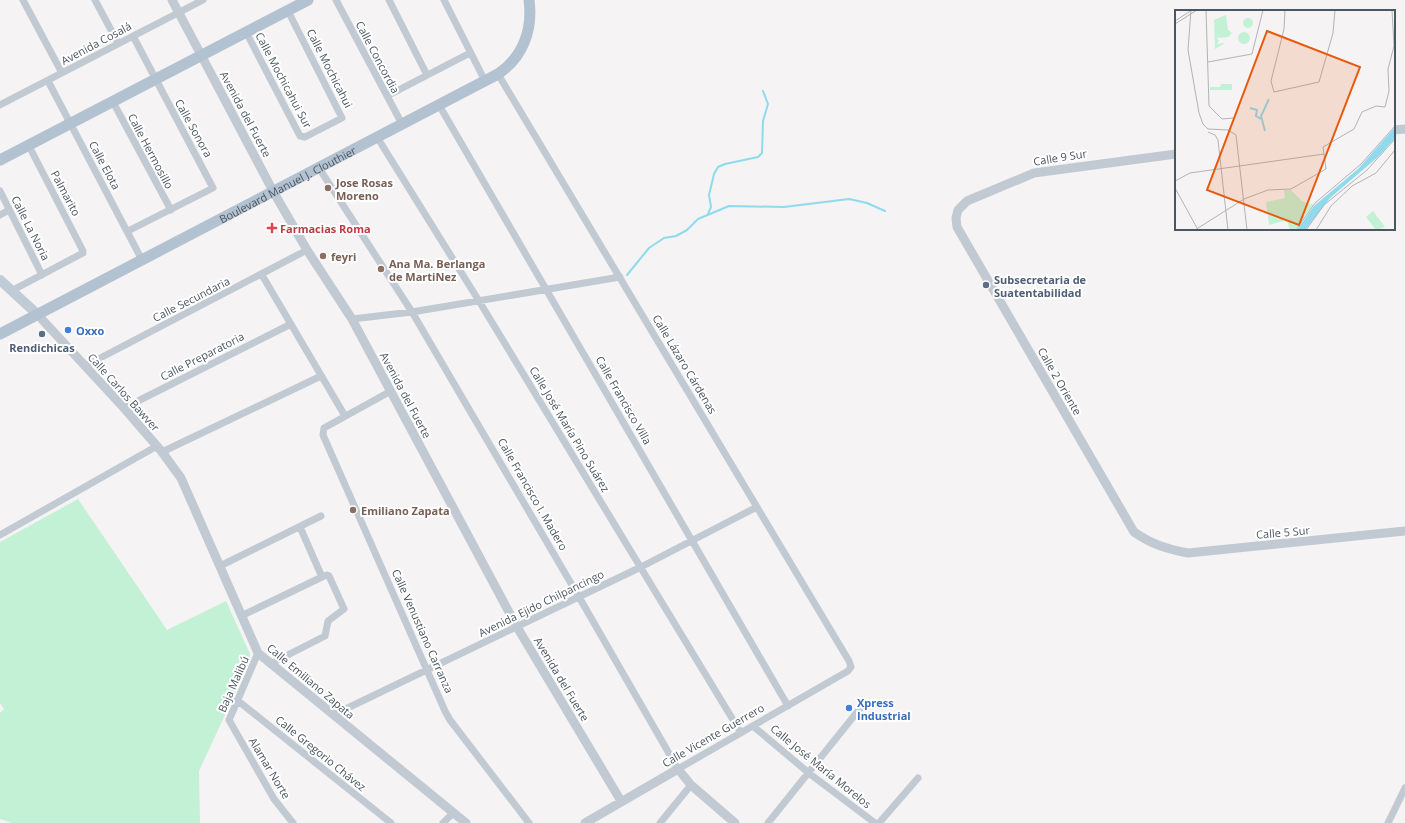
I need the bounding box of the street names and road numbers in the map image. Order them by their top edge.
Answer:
street label: Avenida Cosalá [58,18,134,68]
street label: Calle Concordia [353,18,403,96]
street label: Calle Mochicahui [304,26,356,110]
street label: Calle Mochicahui Sur [252,29,316,131]
street label: Avenida del Fuerte [217,68,275,160]
street label: Calle Sonora [172,96,216,160]
street label: Calle Hermosillo [125,111,177,192]
street label: Calle Elota [86,138,124,192]
street label: Boulevard Manuel J. Clouthier [216,142,359,226]
street label: Calle 9 Sur [1032,145,1088,169]
street label: Palmarito [48,168,84,219]
street label: Calle La Noria [8,193,54,263]
street label: Calle Secundaria [150,273,232,325]
street label: Calle Lázaro Cárdenas [649,312,721,416]
street label: Calle Preparatoria [157,328,247,384]
street label: Calle 2 Oriente [1035,345,1085,417]
street label: Avenida del Fuerte [377,349,435,441]
street label: Calle Carlos Bawver [85,350,164,435]
street label: Calle Francisco Villa [593,353,655,447]
street label: Calle José María Pino Suárez [526,363,614,495]
street label: Calle Francisco I. Madero [495,435,572,553]
street label: Calle 5 Sur [1255,522,1311,542]
street label: Avenida Ejido Chilpancingo [476,566,607,640]
street label: Calle Venustiano Carranza [389,567,457,695]
street label: Avenida del Fuerte [531,634,593,724]
street label: Calle Emiliano Zapata [264,640,358,722]
street label: Baja Malibú [214,654,252,714]
street label: Calle Vicente Guerrero [659,699,767,770]
street label: Calle Gregorio Chávez [273,712,369,794]
street label: Calle José María Morelos [767,721,875,811]
street label: Alamar Norte [246,735,294,801]

